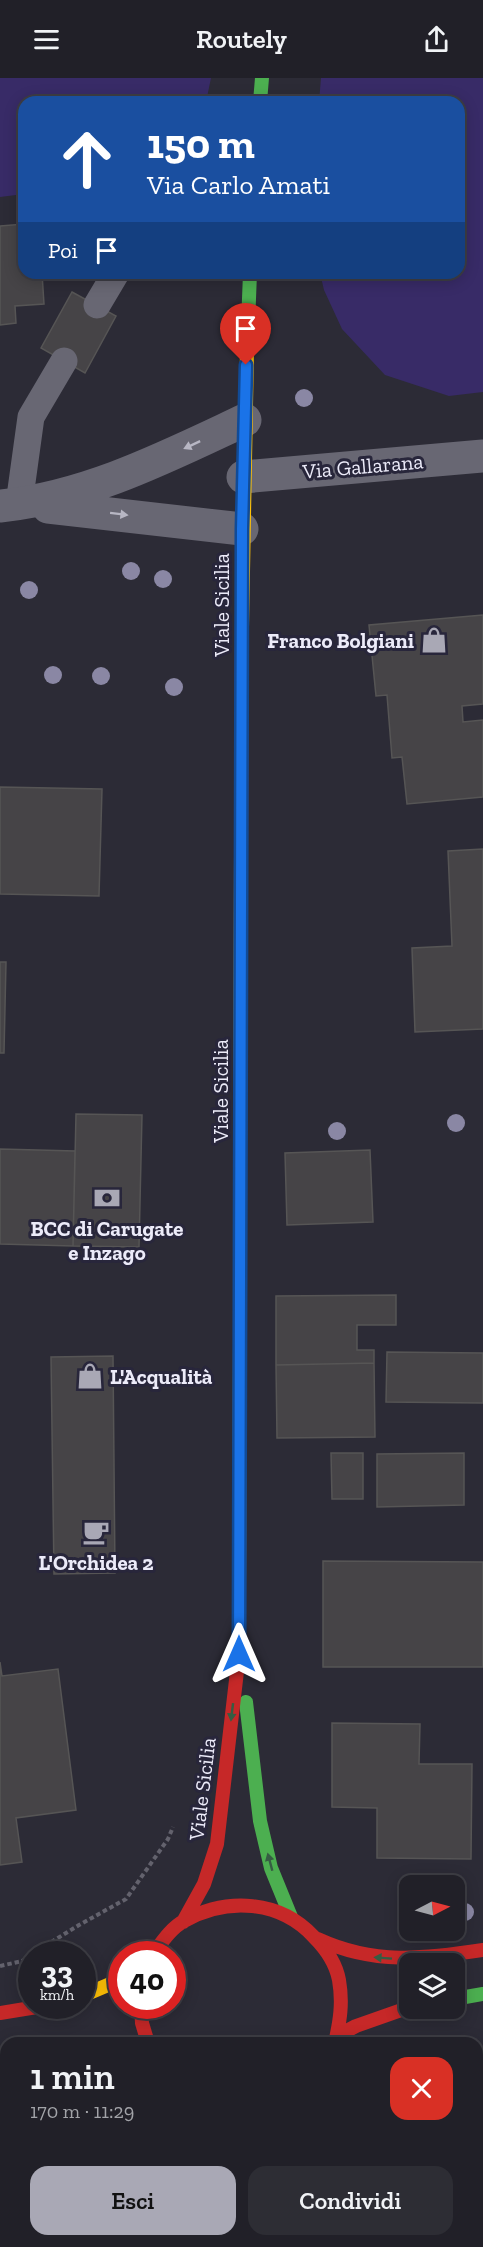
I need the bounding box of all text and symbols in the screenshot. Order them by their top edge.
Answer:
icon: menu [30,23,63,56]
text: Routely [196,23,287,55]
icon: share [420,23,453,56]
text: 150 m [147,118,255,169]
icon: ahead [48,120,126,198]
text: Via Carlo Amati [147,169,330,201]
icon: arrive [90,234,123,267]
text: Poi [48,237,78,264]
pin [220,303,271,365]
icon: arrive [229,312,262,345]
one-way arrow [183,440,200,449]
street label: Via Gallarana [301,448,424,484]
one-way arrow [109,509,128,519]
street label: Viale Sicilia [209,553,234,658]
shop icon: Franco Bolgiani [419,625,449,655]
place label: Franco Bolgiani [267,628,414,653]
street label: Viale Sicilia [208,1039,233,1144]
bank icon: BCC di Carugate e Inzago [92,1183,122,1213]
place label: BCC di Carugate e Inzago [31,1216,183,1265]
shop icon: L'Acqualità [75,1361,105,1391]
place label: L'Acqualità [110,1364,213,1389]
cafe icon: L'Orchidea 2 [81,1517,111,1547]
place label: L'Orchidea 2 [39,1550,153,1575]
position arrow [207,1622,271,1686]
one-way arrow [228,1703,237,1722]
street label: Viale Sicilia [183,1736,221,1843]
one-way arrow [265,1853,274,1871]
north arrow [399,1875,465,1941]
map controls [399,1875,465,2019]
speed limit sign: 40 [108,1941,186,2019]
one-way arrow [374,1953,393,1963]
button: layers [399,1953,465,2019]
text: 33 [41,1955,73,1991]
text: km/h [40,1986,74,2004]
text: 1 min [30,2055,115,2098]
button: close [390,2057,453,2120]
text: 170 m · 11:29 [30,2099,134,2123]
button: Esci [30,2166,236,2235]
button: Condividi [248,2166,453,2235]

